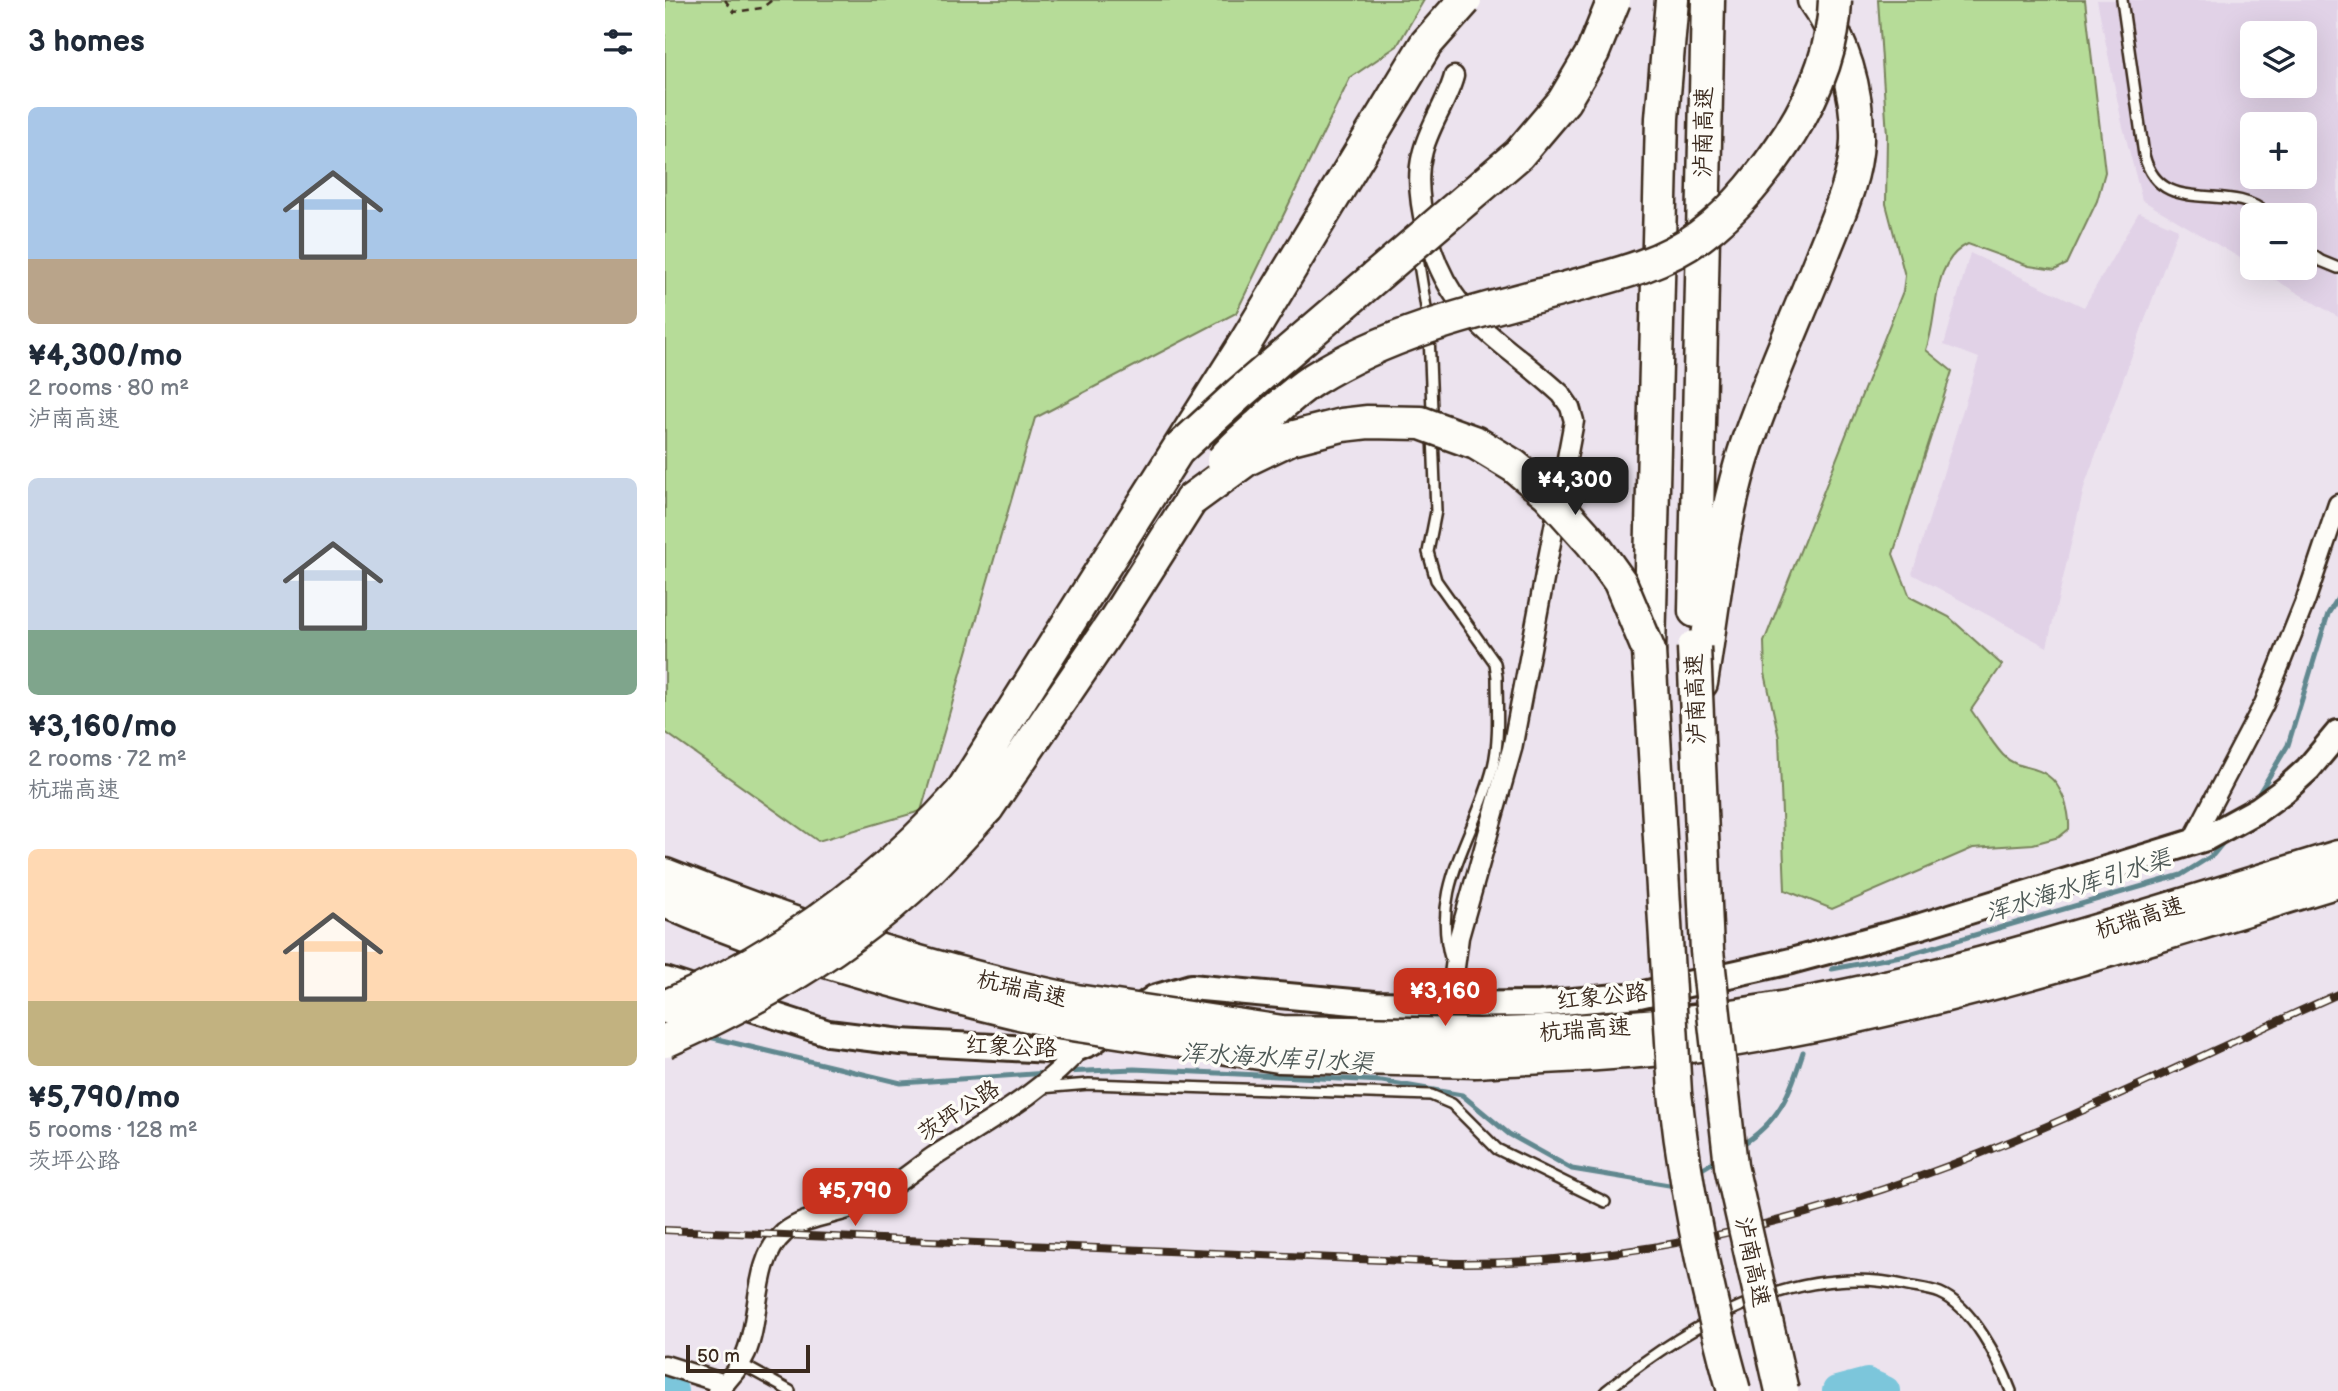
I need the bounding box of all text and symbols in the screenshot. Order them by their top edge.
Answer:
map controls [2240,21,2317,280]
button: layers [2240,21,2317,98]
icon: filters [599,23,637,61]
text: 3 homes [28,24,145,60]
street label: 泸南高速 [1689,86,1719,178]
button: + [2240,112,2317,189]
icon: home [270,152,396,278]
button: − [2240,203,2317,280]
text: ¥4,300/mo [28,338,182,374]
text: 2 rooms · 80 m² [28,374,189,402]
text: 泸南高速 [28,405,120,433]
pin: ¥4,300 [1518,458,1632,517]
text: ¥4,300 [1538,466,1612,494]
icon: home [270,523,396,649]
street label: 泸南高速 [1680,653,1712,745]
text: ¥3,160/mo [28,709,177,745]
text: 2 rooms · 72 m² [28,745,187,773]
text: 杭瑞高速 [28,776,120,804]
water label: 浑水海水库引水渠 [1982,843,2176,928]
street label: 杭瑞高速 [2092,891,2188,945]
icon: home [270,894,396,1020]
street label: 杭瑞高速 [974,965,1070,1013]
pin: ¥3,160 [1388,968,1502,1028]
text: ¥3,160 [1410,977,1480,1005]
street label: 红象公路 [1555,978,1649,1016]
street label: 杭瑞高速 [1538,1013,1632,1047]
street label: 红象公路 [965,1031,1057,1063]
water label: 浑水海水库引水渠 [1180,1038,1376,1078]
street label: 茨坪公路 [913,1074,1005,1148]
text: ¥5,790/mo [28,1080,180,1116]
text: 5 rooms · 128 m² [28,1116,198,1144]
text: 茨坪公路 [28,1147,120,1175]
pin: ¥5,790 [798,1168,912,1228]
text: ¥5,790 [818,1177,892,1205]
street label: 泸南高速 [1729,1214,1775,1310]
scale bar [686,1342,810,1374]
text: 50 m [697,1345,740,1368]

